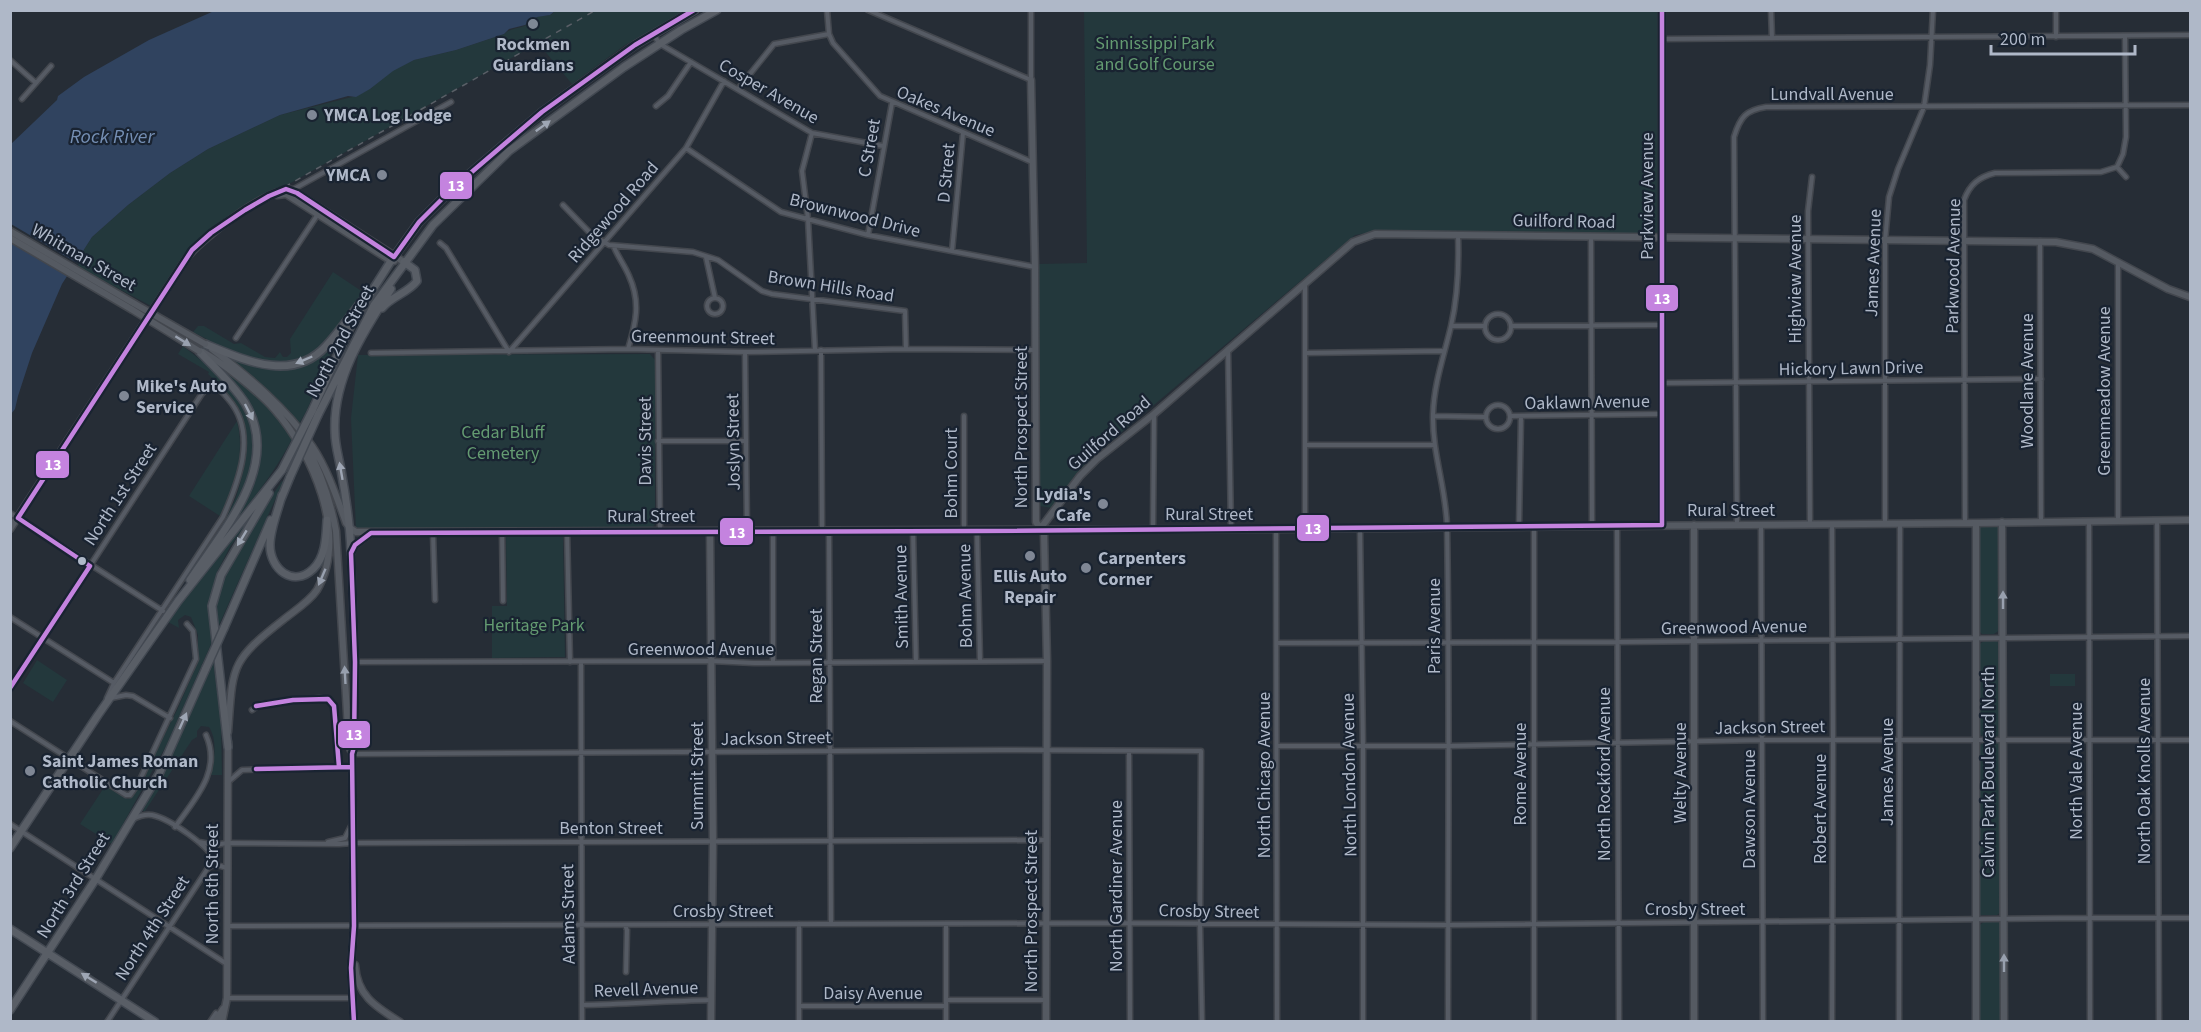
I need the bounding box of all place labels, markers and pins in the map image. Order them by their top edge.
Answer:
marker: Rockmen Guardians [526,17,540,31]
place label: Rockmen Guardians [492,32,574,78]
place label: YMCA Log Lodge [323,103,452,128]
marker: YMCA Log Lodge [305,108,319,122]
place label: YMCA [325,163,371,188]
marker: YMCA [375,168,389,182]
place label: Mike's Auto Service [136,374,227,420]
marker: Mike's Auto Service [117,389,131,403]
place label: Lydia's Cafe [1036,482,1091,528]
marker: Lydia's Cafe [1096,497,1110,511]
place label: Carpenters Corner [1098,546,1186,592]
marker: Ellis Auto Repair [1023,549,1037,563]
unlabelled marker [76,555,88,567]
marker: Carpenters Corner [1079,561,1093,575]
place label: Ellis Auto Repair [993,564,1067,610]
place label: Saint James Roman Catholic Church [42,749,198,795]
marker: Saint James Roman Catholic Church [23,764,37,778]

